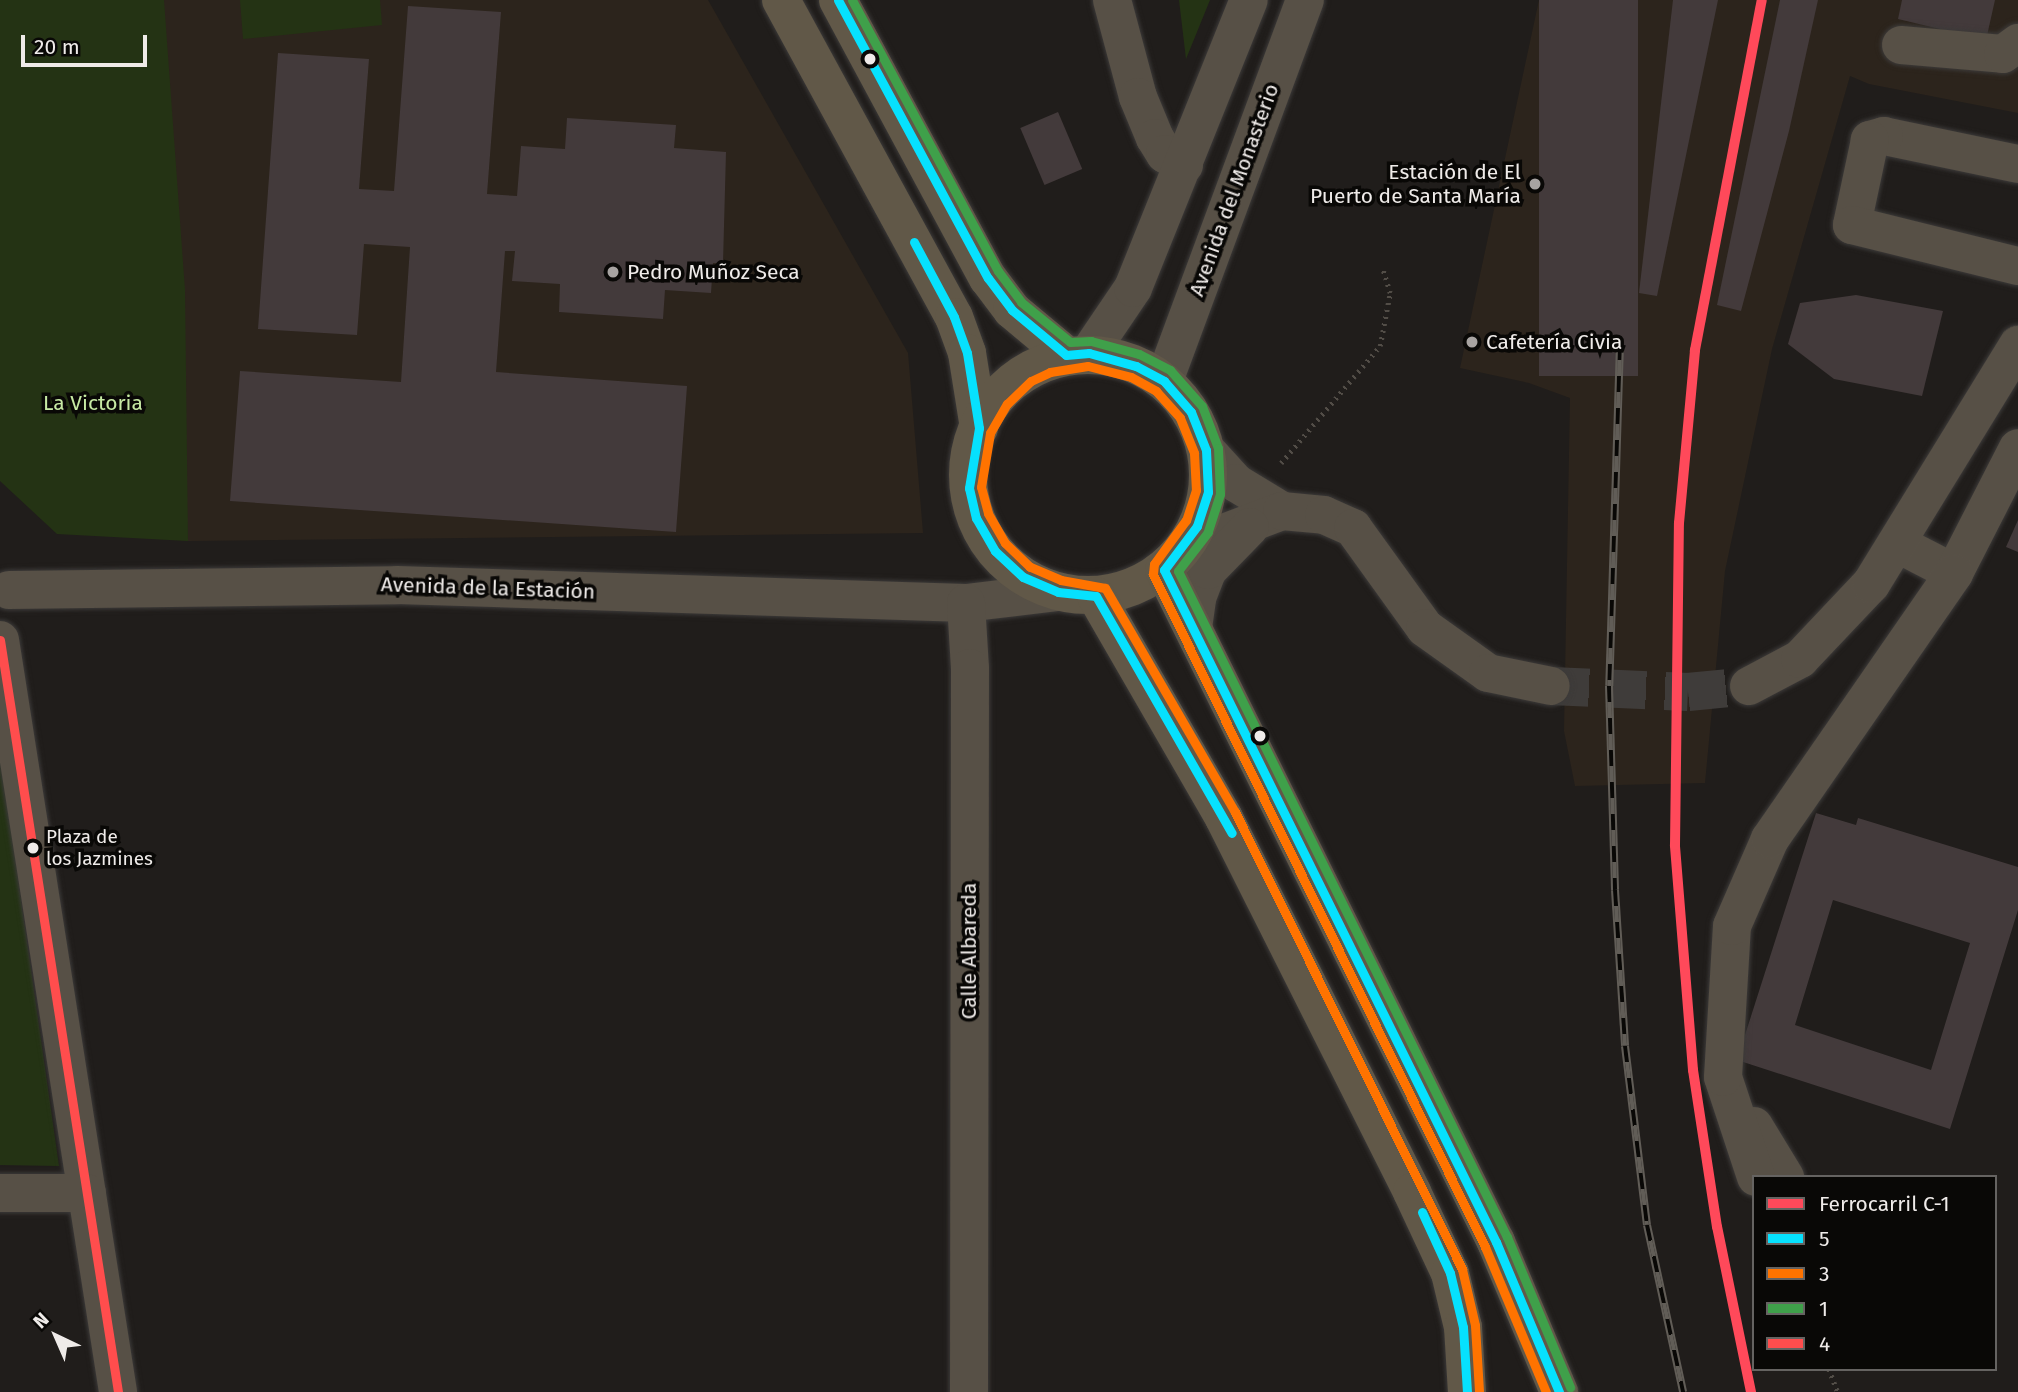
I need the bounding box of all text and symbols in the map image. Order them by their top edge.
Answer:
scale bar [24,21,150,65]
text: 20 m [34,34,80,60]
unlabelled marker [863,52,877,66]
street label: Avenida del Monasterio [1184,80,1284,300]
place label: Estación de El Puerto de Santa María [1310,159,1521,209]
marker: Estación de El Puerto de Santa María [1527,176,1543,192]
place label: Pedro Muñoz Seca [627,259,800,285]
marker: Pedro Muñoz Seca [605,264,621,280]
place label: Cafetería Civia [1486,329,1622,355]
marker: Cafetería Civia [1464,334,1480,350]
park label: La Victoria [43,390,143,416]
street label: Avenida de la Estación [380,572,596,604]
unlabelled marker [1253,729,1267,743]
place label: Plaza de los Jazmines [46,826,153,870]
marker: Plaza de los Jazmines [26,841,40,855]
street label: Calle Albareda [956,883,982,1019]
legend [1752,1175,1997,1371]
text: Ferrocarril C-1 [1819,1191,1950,1217]
text: 5 [1819,1226,1830,1252]
text: 3 [1819,1261,1829,1287]
text: 1 [1819,1296,1828,1322]
north arrow [21,1301,91,1371]
text: N [29,1308,54,1333]
text: 4 [1819,1331,1830,1357]

